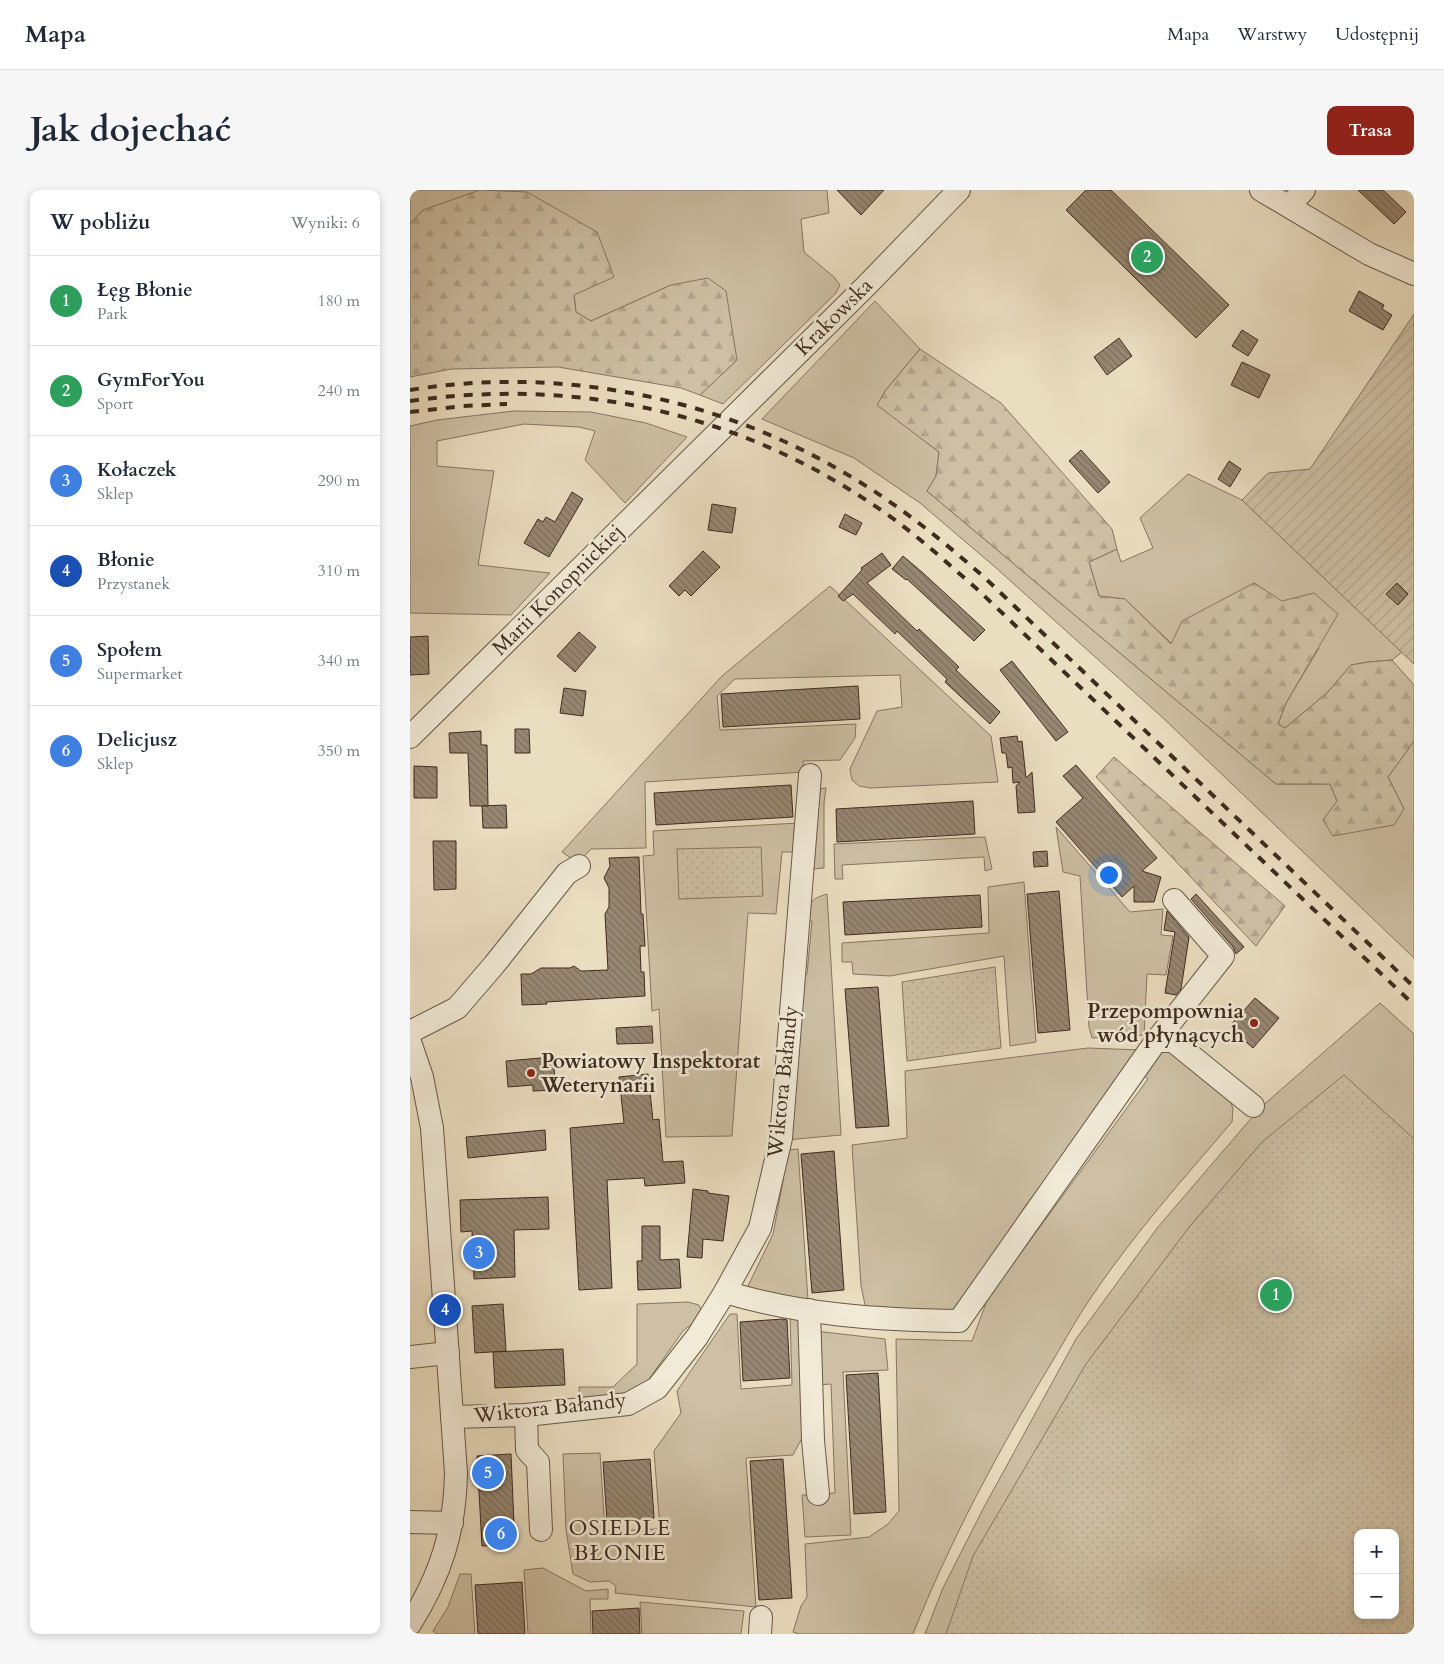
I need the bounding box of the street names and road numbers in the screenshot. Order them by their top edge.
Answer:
street label: Krakowska [789,272,879,362]
street label: Marii Konopnickiej [486,518,630,662]
street label: Wiktora Bałandy [760,1004,805,1161]
street label: Wiktora Bałandy [471,1386,628,1431]

